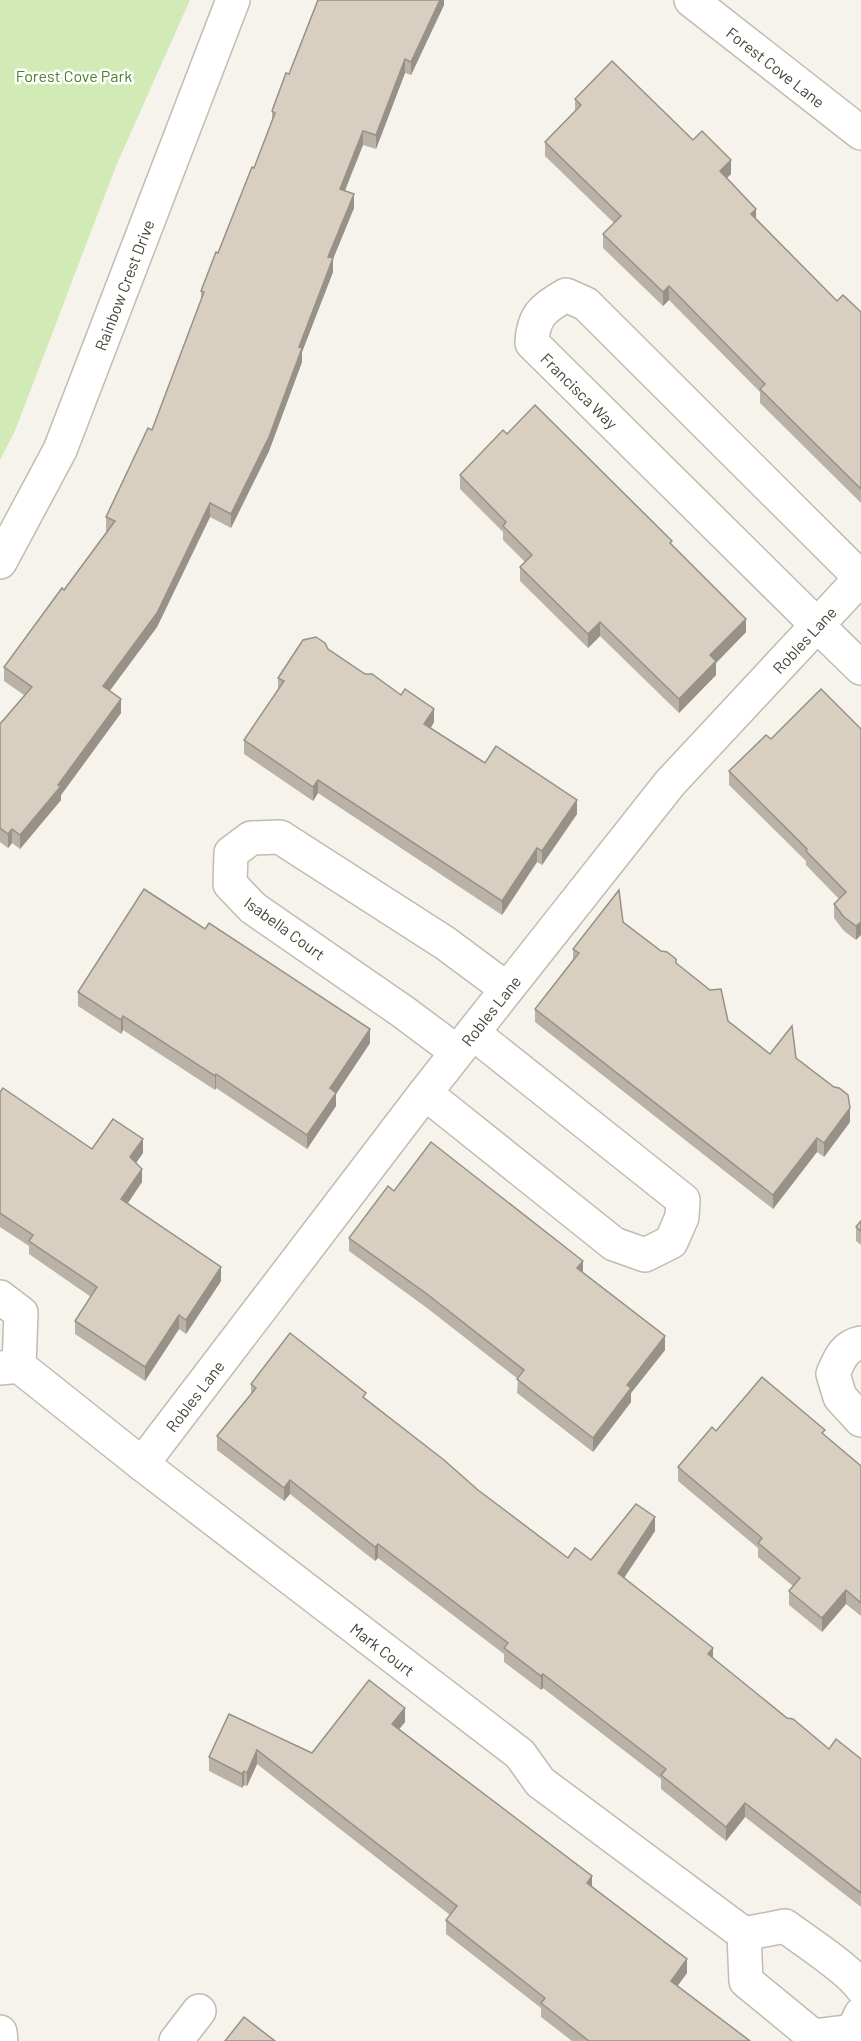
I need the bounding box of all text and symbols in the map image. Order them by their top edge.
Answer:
street label: Forest Cove Lane [723,22,829,111]
park label: Forest Cove Park [16,66,132,85]
street label: Rainbow Crest Drive [90,217,157,353]
street label: Francisca Way [538,348,622,433]
street label: Robles Lane [768,602,840,677]
street label: Isabella Court [241,892,329,964]
street label: Robles Lane [457,971,524,1049]
street label: Robles Lane [161,1356,227,1435]
street label: Mark Court [347,1618,419,1679]

